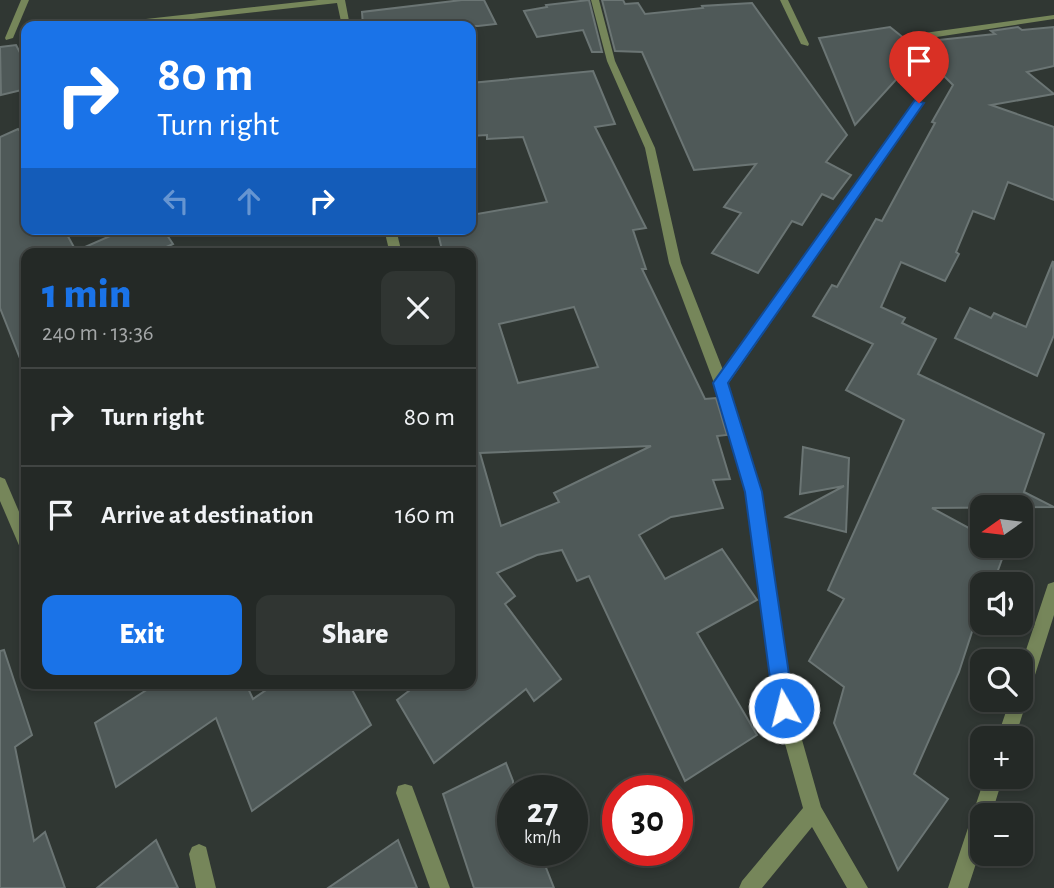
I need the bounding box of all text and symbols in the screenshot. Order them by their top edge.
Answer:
pin [889,31,949,103]
icon: arrive [900,42,938,80]
icon: right [42,49,133,140]
text: 80 m [157,51,254,100]
text: Turn right [157,109,279,141]
icon: left [157,182,195,220]
icon: ahead [230,182,268,220]
icon: right [303,182,341,220]
button: close [381,271,455,345]
text: 1 min [42,273,131,315]
text: 240 m · 13:36 [42,322,154,345]
icon: right [42,398,80,436]
text: Turn right [101,404,204,430]
text: 80 m [404,404,455,430]
north arrow [970,495,1032,558]
map controls [970,495,1033,866]
icon: arrive [42,496,80,534]
text: Arrive at destination [101,502,314,528]
text: 160 m [395,502,455,528]
button: sound [970,572,1033,635]
button: Exit [42,595,242,675]
button: Share [256,595,455,675]
button: search [970,649,1033,712]
position arrow [747,671,821,745]
button: + [970,726,1033,789]
speed limit sign: 30 [602,775,693,866]
text: 27 [527,794,558,829]
button: − [970,803,1033,866]
text: km/h [524,829,561,847]

